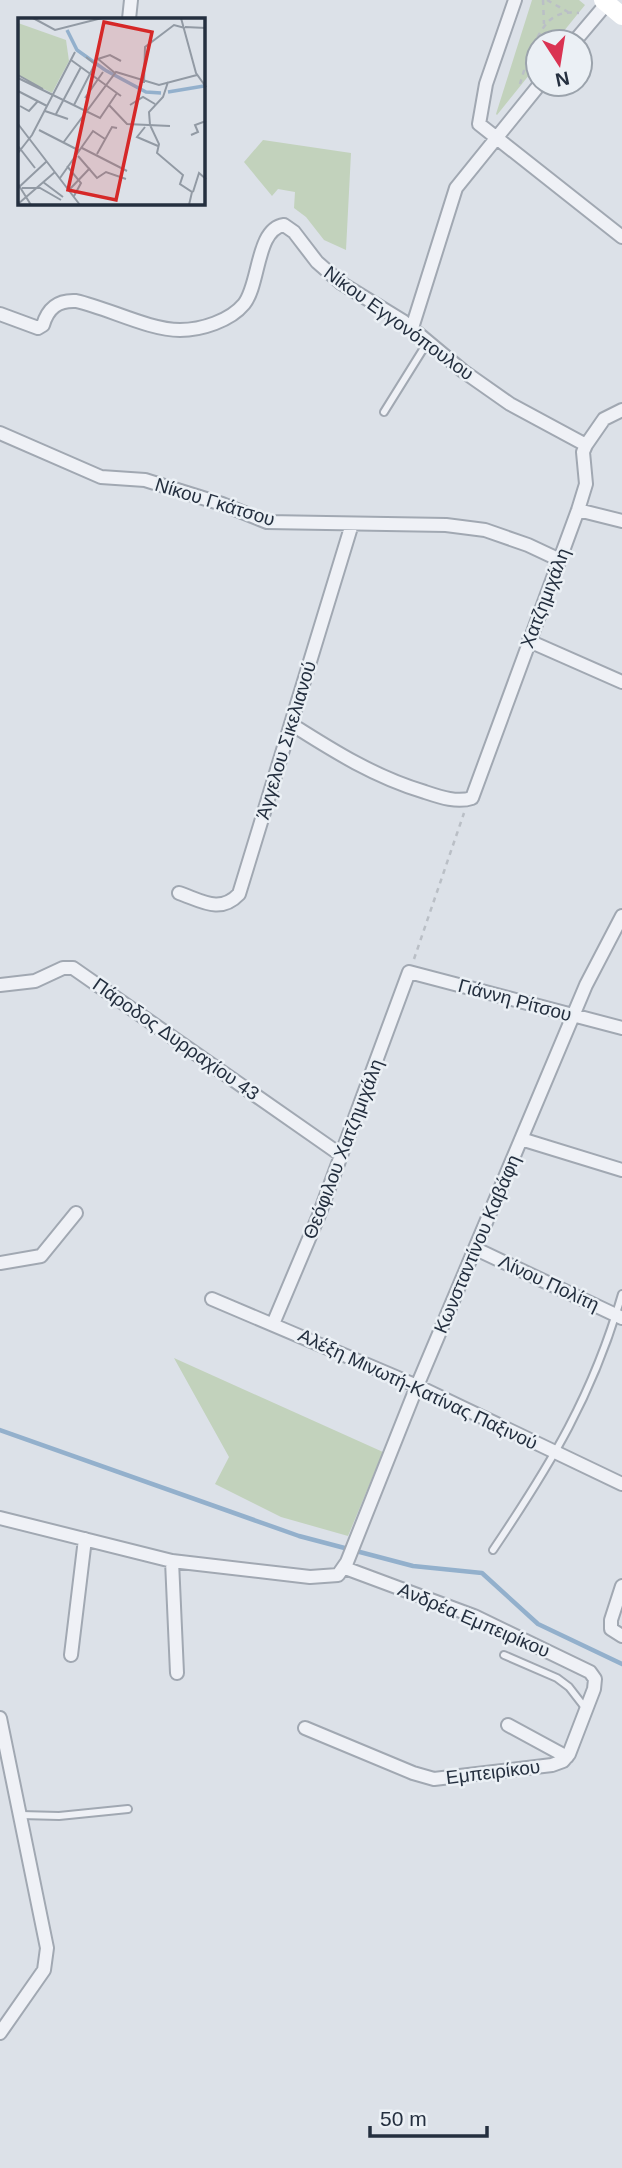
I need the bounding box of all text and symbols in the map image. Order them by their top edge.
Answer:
inset map [18,18,205,205]
north arrow [524,28,594,98]
text: N [554,67,571,91]
street label: Νίκου Εγγονόπουλου [320,262,478,384]
street label: Νίκου Γκάτσου [153,474,277,530]
street label: Χατζημιχάλη [516,545,574,651]
street label: Άγγελου Σικελιανού [252,658,320,822]
street label: Πάροδος Δυρραχίου 43 [89,974,263,1104]
street label: Γιάννη Ρίτσου [456,975,574,1025]
street label: Θεόφιλου Χατζημιχάλη [299,1056,387,1242]
street label: Κωνσταντίνου Καβάφη [430,1152,524,1336]
street label: Λίνου Πολίτη [495,1251,603,1315]
street label: Αλέξη Μινωτή-Κατίνας Παξινού [295,1324,541,1454]
street label: Ανδρέα Εμπειρίκου [395,1579,553,1661]
street label: Εμπειρίκου [445,1756,541,1788]
scale bar [370,2094,487,2138]
text: 50 m [380,2107,427,2130]

